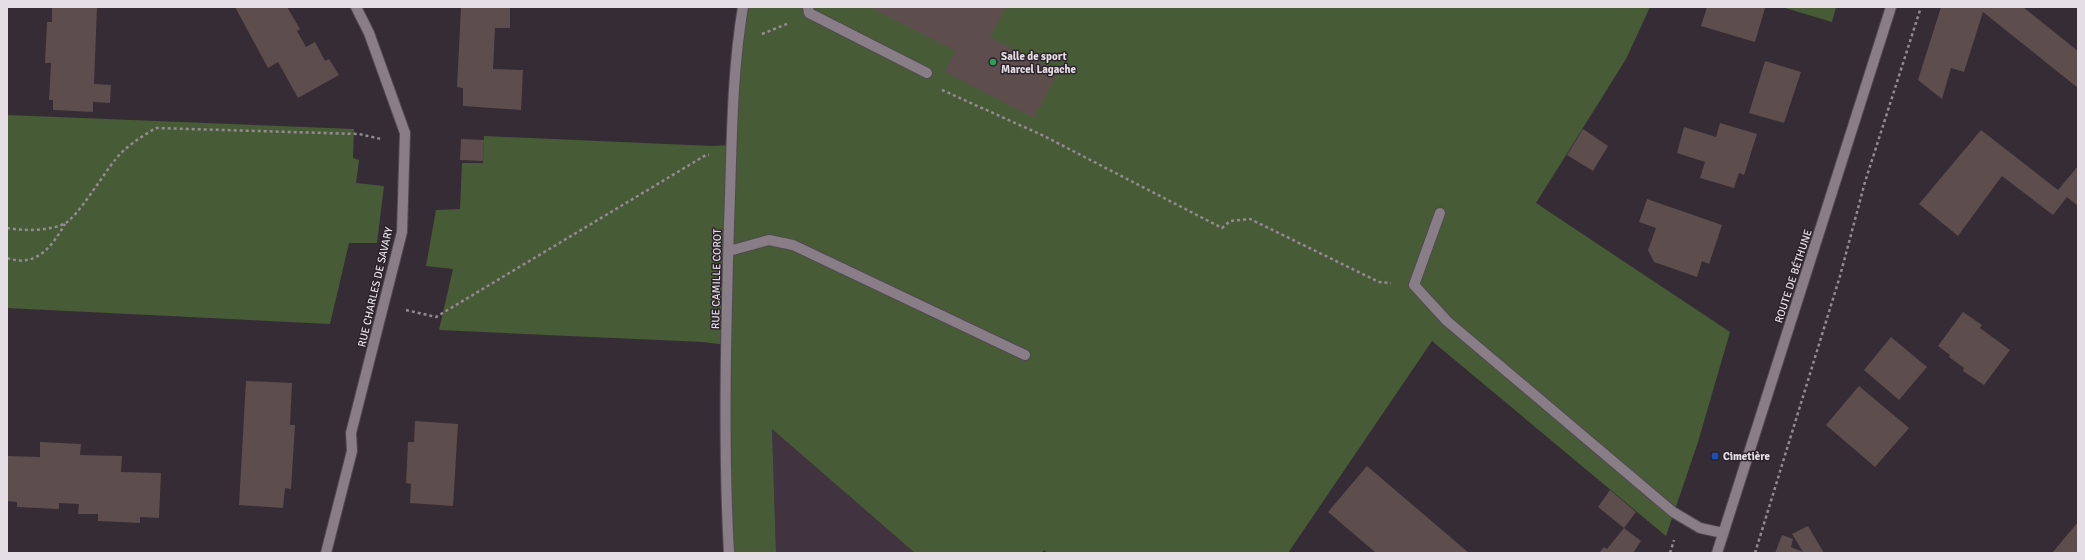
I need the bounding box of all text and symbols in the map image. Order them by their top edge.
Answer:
place label: Salle de sport Marcel Lagache [1001,50,1077,76]
marker: Salle de sport Marcel Lagache [988,57,998,67]
street label: RUE CHARLES DE SAVARY [355,225,396,348]
street label: ROUTE DE BÉTHUNE [1771,227,1815,325]
street label: RUE CAMILLE COROT [709,228,724,329]
place label: Cimetière [1723,450,1770,463]
marker: Cimetière [1710,451,1720,461]

